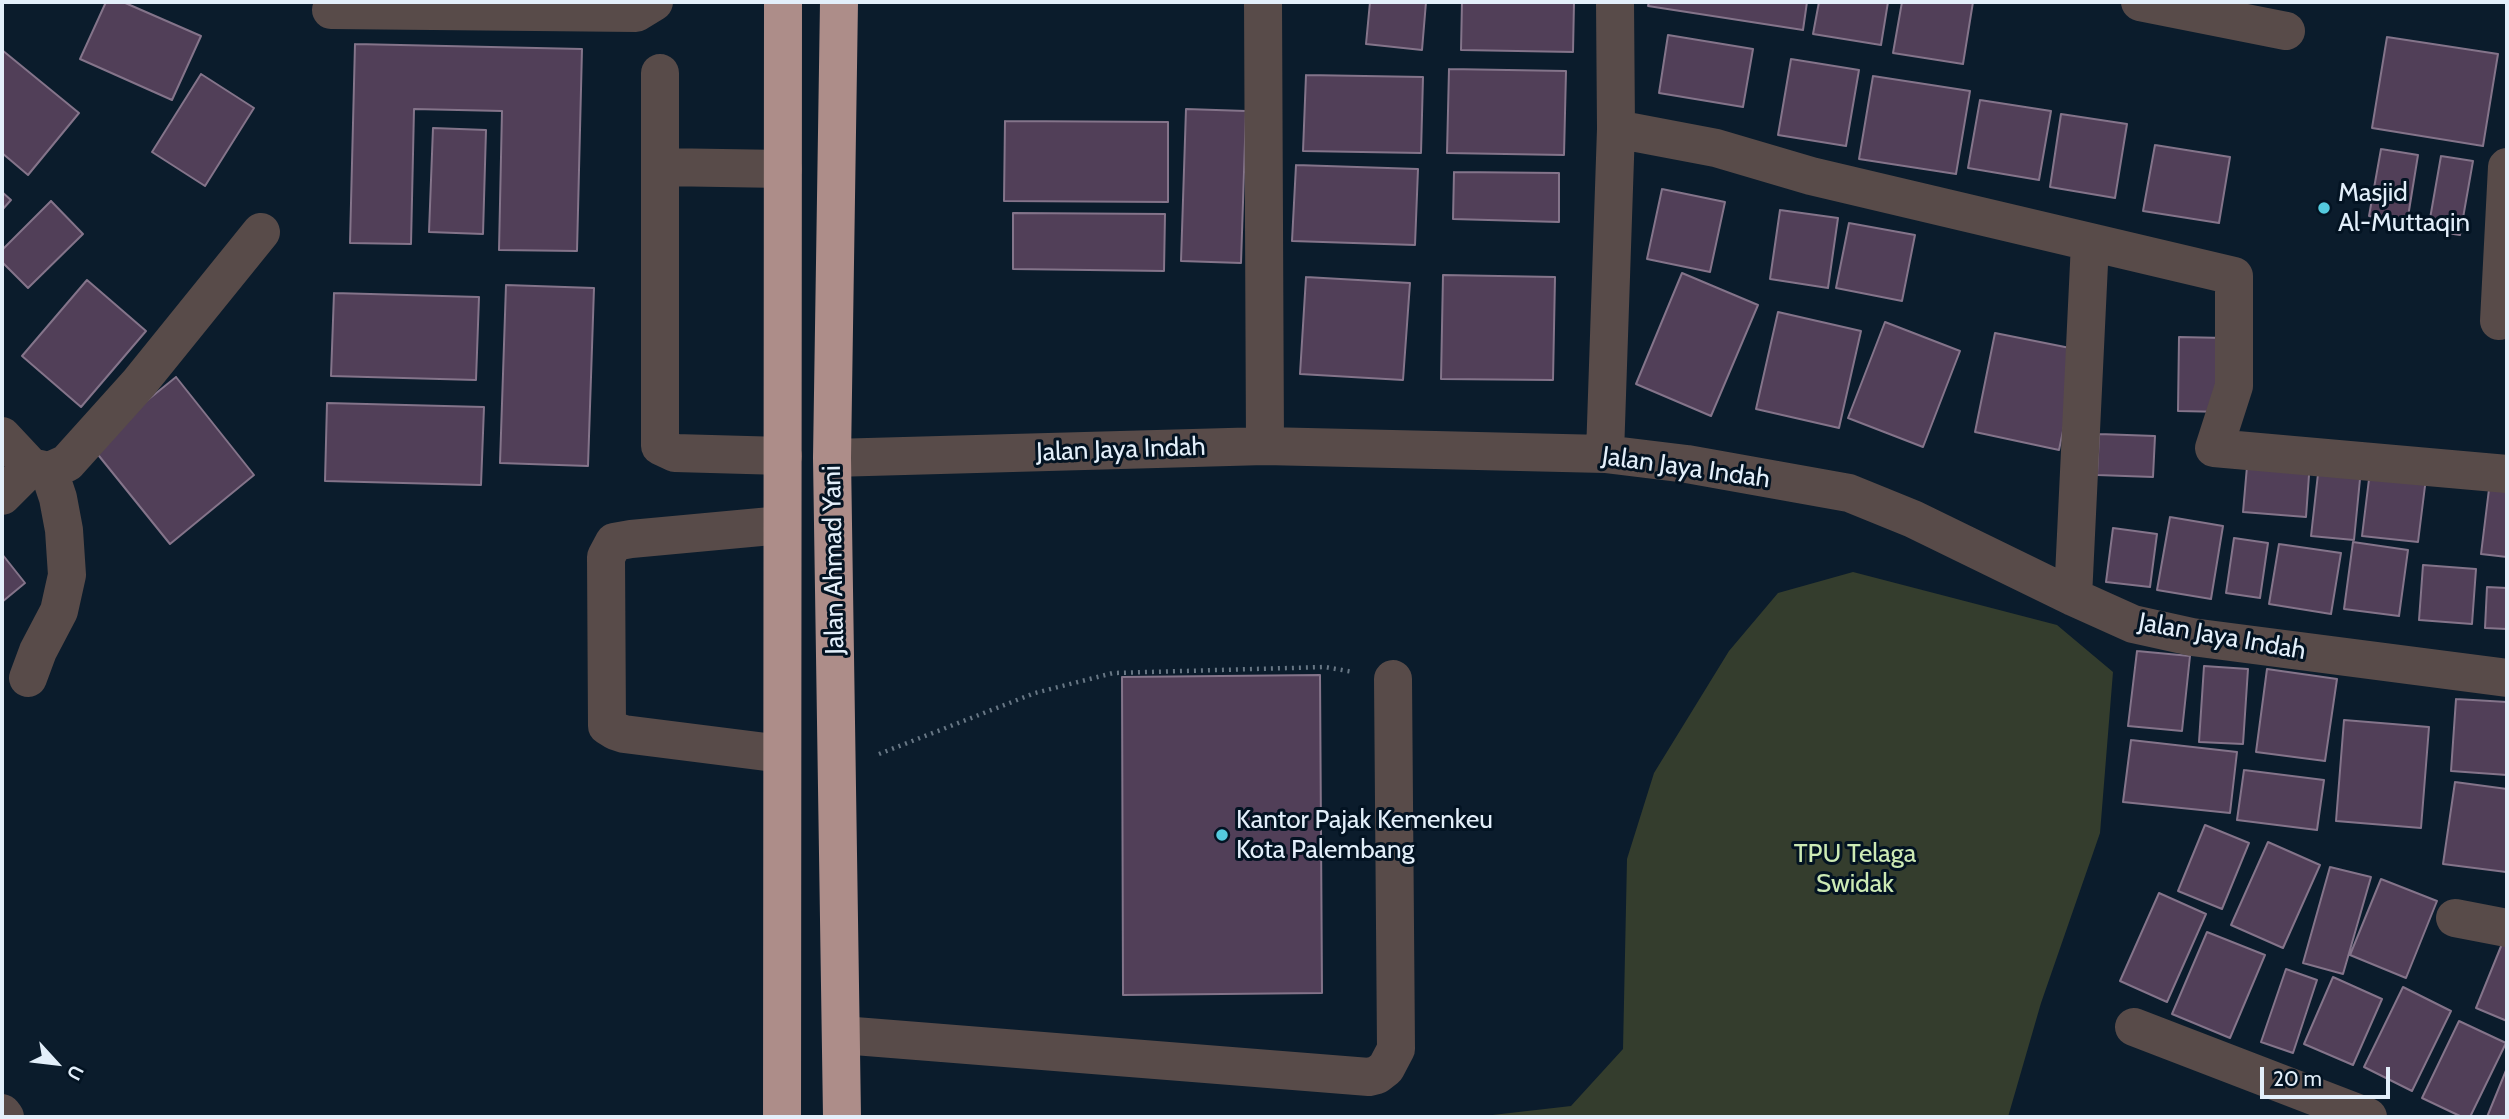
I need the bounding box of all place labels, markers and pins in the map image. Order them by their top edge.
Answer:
place label: Masjid Al-Muttaqin [2338,177,2470,238]
marker: Masjid Al-Muttaqin [2316,200,2332,216]
place label: Kantor Pajak Kemenkeu Kota Palembang [1236,804,1493,866]
marker: Kantor Pajak Kemenkeu Kota Palembang [1214,827,1230,843]

